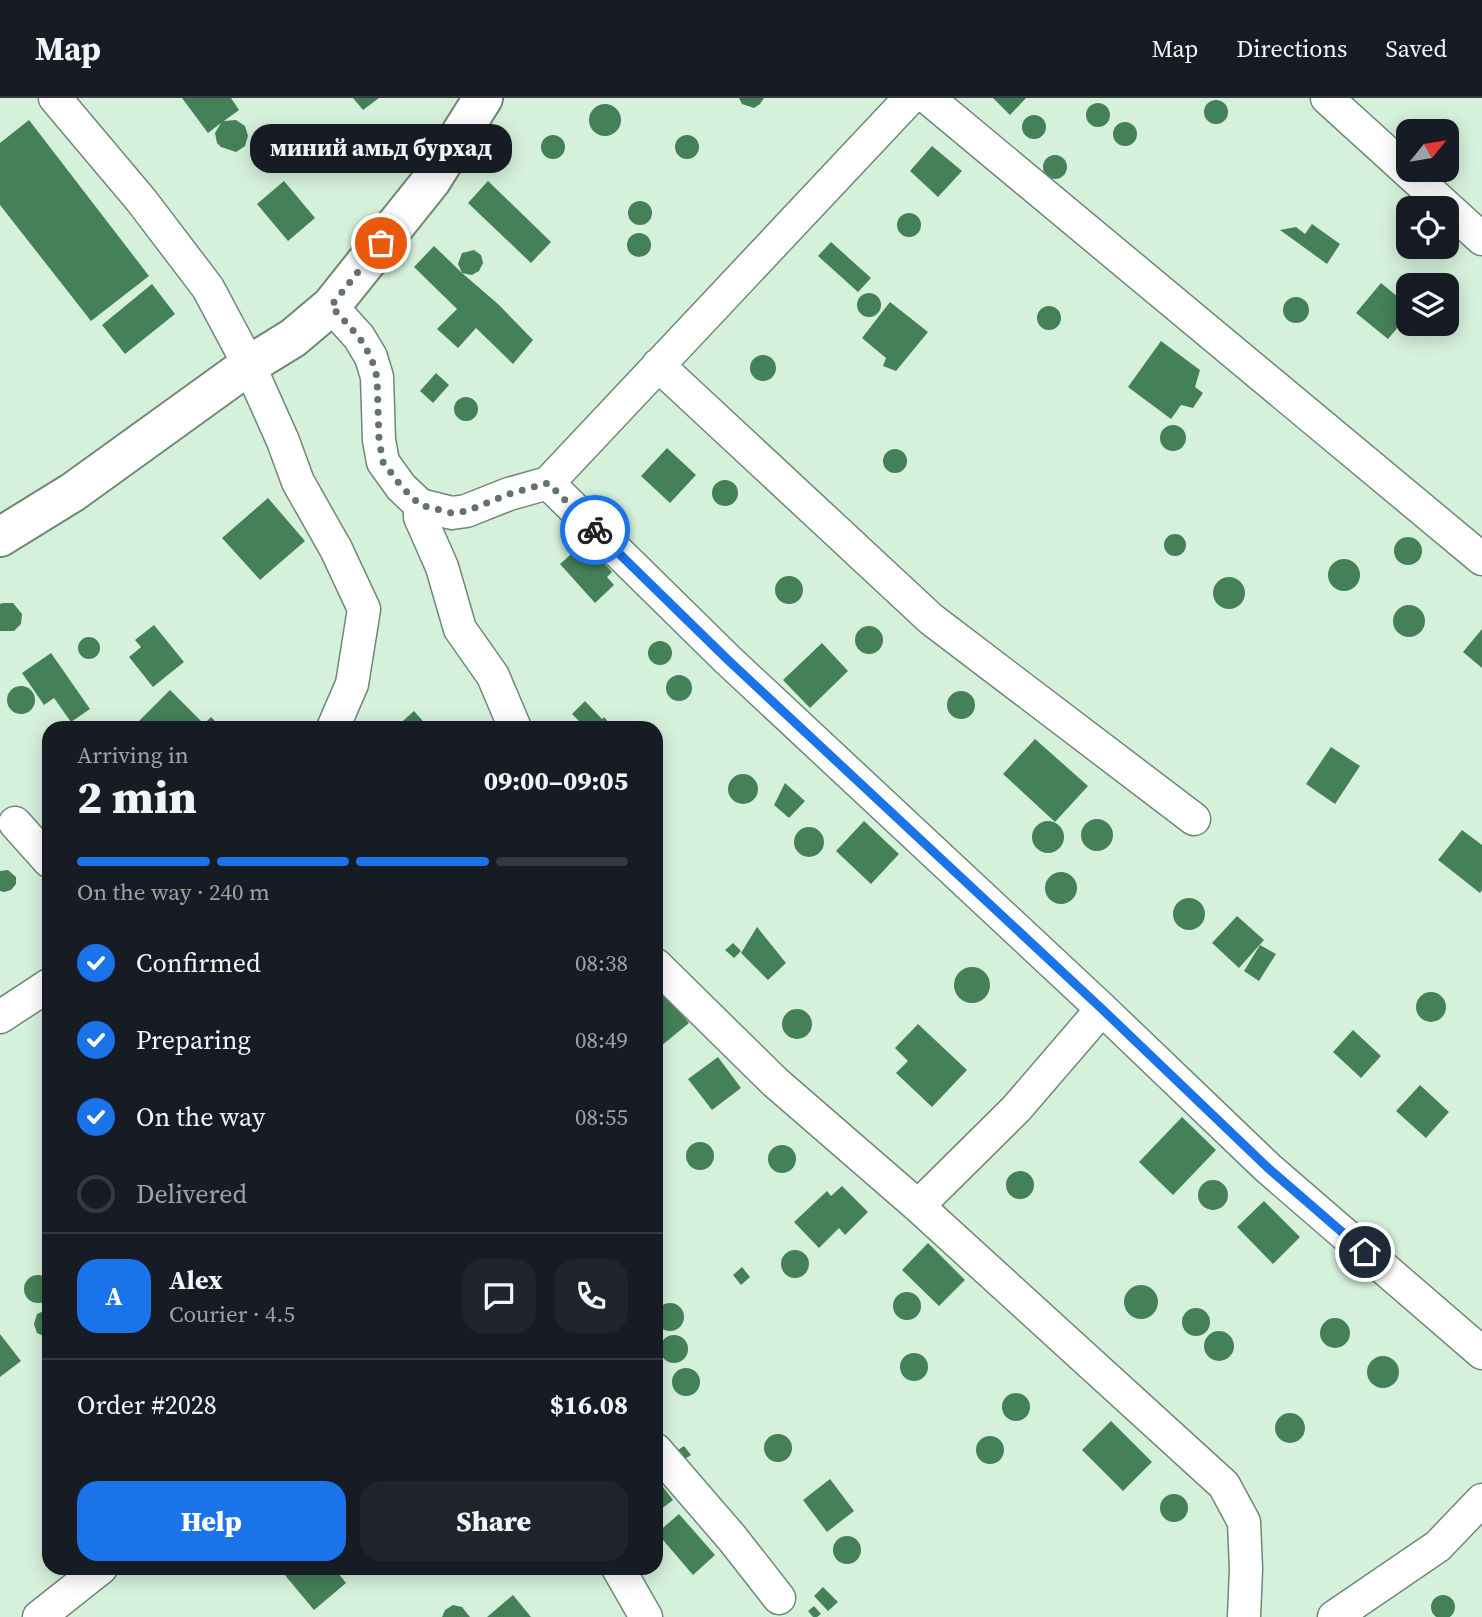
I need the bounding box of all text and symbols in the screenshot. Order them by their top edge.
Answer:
text: Map [35,26,101,71]
text: Map [1151,32,1198,65]
text: Directions [1236,32,1347,65]
text: Saved [1385,32,1447,65]
north arrow [1396,119,1460,182]
map controls [1396,119,1459,336]
callout: миний амьд бурхад [250,124,512,173]
text: миний амьд бурхад [270,132,492,164]
button: locate [1396,196,1459,259]
pin [351,213,411,273]
icon: bag [362,224,400,262]
button: layers [1396,273,1459,336]
courier [560,495,630,565]
icon: bike [576,511,614,549]
text: Arriving in [77,739,189,771]
text: 09:00–09:05 [484,763,628,799]
text: 2 min [77,765,197,828]
text: On the way · 240 m [77,876,270,908]
icon: check [77,944,115,982]
text: Confirmed [136,945,261,981]
text: 08:38 [575,947,628,979]
icon: check [77,1021,115,1059]
text: Preparing [136,1022,251,1058]
text: 08:49 [575,1024,628,1056]
icon: check [77,1098,115,1136]
text: On the way [136,1099,265,1135]
text: 08:55 [575,1101,628,1133]
text: Delivered [136,1176,247,1212]
pin [1335,1222,1395,1282]
icon: home [1346,1233,1384,1271]
button: chat [462,1259,536,1333]
button: phone [554,1259,628,1333]
text: Alex [169,1262,223,1298]
text: A [105,1278,123,1314]
text: Courier · 4.5 [169,1298,295,1330]
text: Order #2028 [77,1387,217,1423]
text: $16.08 [550,1387,628,1423]
button: Help [77,1481,346,1561]
button: Share [360,1481,628,1561]

